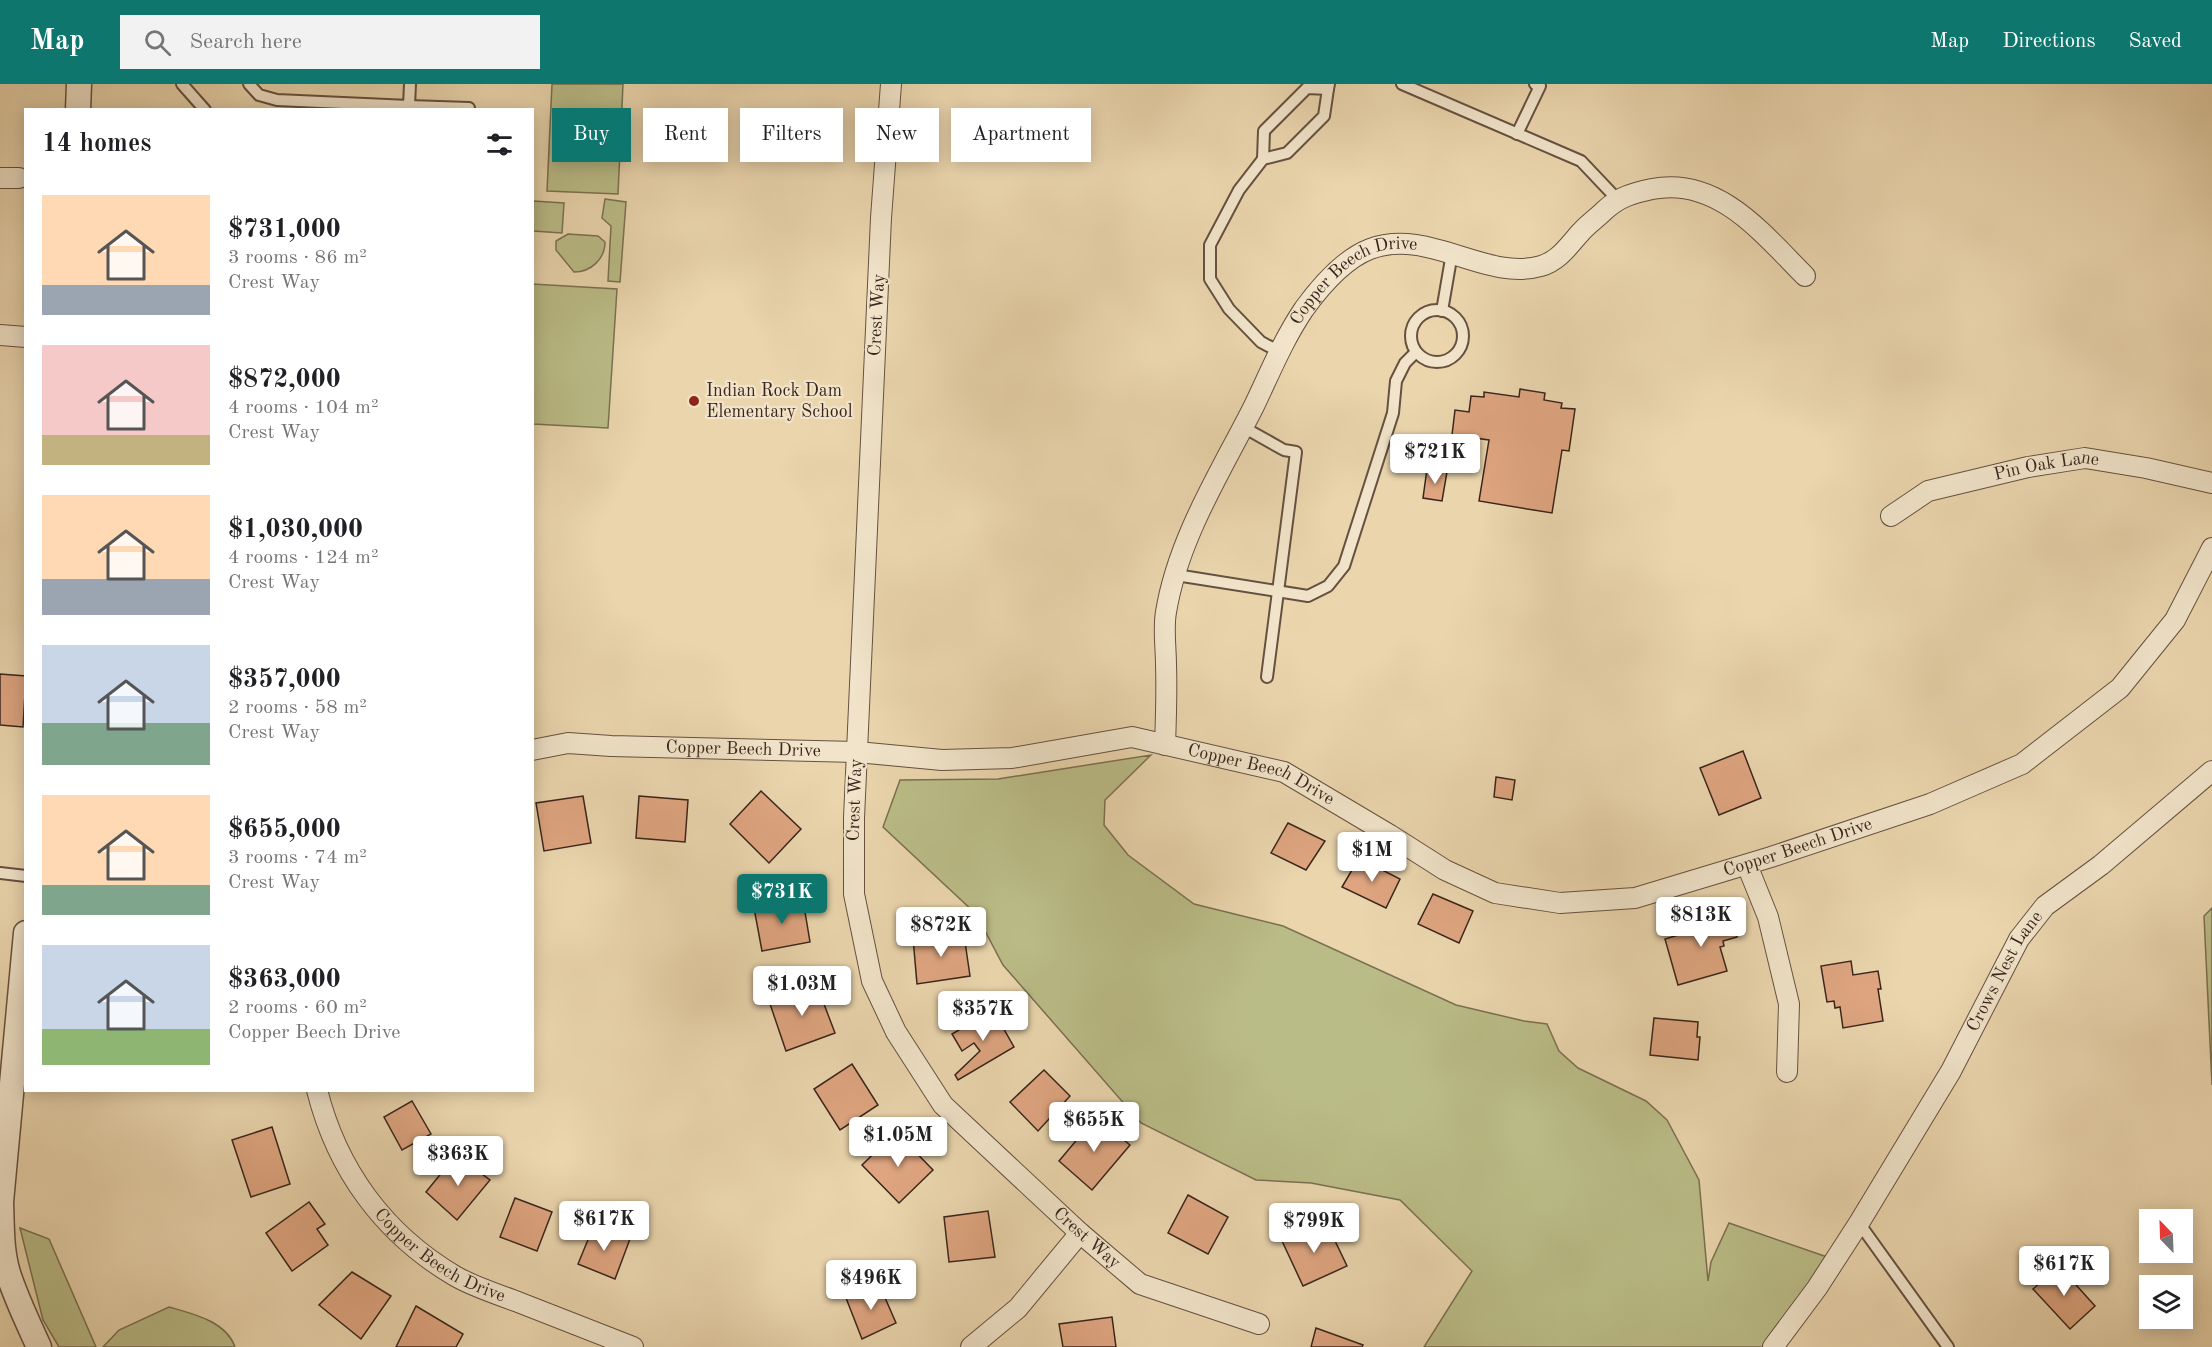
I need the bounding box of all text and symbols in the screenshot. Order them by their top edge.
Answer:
search box [120,15,540,69]
icon: search [141,26,174,59]
text: Map [30,28,84,56]
text: Search here [189,31,302,53]
text: Map [1930,31,1969,52]
text: Directions [2002,31,2096,52]
text: Saved [2129,31,2182,52]
chip: Buy [552,108,631,162]
chip: Rent [643,108,728,162]
chip: Filters [740,108,843,162]
chip: New [855,108,939,162]
chip: Apartment [951,108,1091,162]
icon: filters [483,128,516,161]
text: 14 homes [42,131,151,157]
text: $731,000 [228,217,341,243]
icon: home [90,219,162,291]
street label: Copper Beech Drive [1287,235,1418,328]
text: 3 rooms · 86 m² [228,248,367,268]
text: Crest Way [228,273,320,293]
street label: Crest Way [866,273,888,357]
text: $872,000 [228,367,341,393]
icon: home [90,369,162,441]
place label: Indian Rock Dam Elementary School [706,382,853,421]
marker: Indian Rock Dam Elementary School [687,394,701,408]
text: 4 rooms · 104 m² [228,398,378,418]
text: Crest Way [228,423,320,443]
pin: $721K [1393,434,1477,485]
text: $721K [1404,443,1466,463]
street label: Pin Oak Lane [1992,449,2100,484]
text: $1,030,000 [228,517,363,543]
icon: home [90,519,162,591]
text: 4 rooms · 124 m² [228,548,378,568]
text: Crest Way [228,573,320,593]
text: $357,000 [228,667,341,693]
icon: home [90,669,162,741]
text: 2 rooms · 58 m² [228,698,367,718]
text: Crest Way [228,723,320,743]
street label: Copper Beech Drive [665,738,821,760]
street label: Copper Beech Drive [1186,741,1337,809]
street label: Crest Way [845,758,865,842]
street label: Copper Beech Drive [1721,815,1875,880]
text: $655,000 [228,817,341,843]
icon: home [90,819,162,891]
pin: $1M [1343,832,1401,883]
text: $1M [1352,841,1393,861]
text: 3 rooms · 74 m² [228,848,367,868]
text: Crest Way [228,873,320,893]
pin: $731K [740,874,824,925]
text: $731K [751,883,813,903]
pin: $813K [1659,897,1743,948]
text: $813K [1670,906,1732,926]
pin: $872K [899,907,983,958]
street label: Crows Nest Lane [1964,908,2046,1034]
text: $872K [910,916,972,936]
pin: $1.03M [753,966,851,1017]
text: $363,000 [228,967,341,993]
icon: home [90,969,162,1041]
text: $1.03M [767,975,837,995]
pin: $357K [941,991,1025,1042]
text: 2 rooms · 60 m² [228,998,367,1018]
text: $357K [952,1000,1014,1020]
text: Copper Beech Drive [228,1023,400,1043]
pin: $655K [1052,1102,1136,1153]
text: $655K [1063,1111,1125,1131]
pin: $1.05M [849,1117,947,1168]
text: $1.05M [863,1126,933,1146]
pin: $363K [416,1136,500,1187]
text: $363K [427,1145,489,1165]
pin: $617K [562,1201,646,1252]
pin: $799K [1272,1203,1356,1254]
street label: Crest Way [1050,1204,1124,1272]
street label: Copper Beech Drive [371,1205,508,1305]
north arrow [2139,1209,2193,1263]
map controls [2139,1209,2193,1329]
text: $617K [573,1210,635,1230]
text: $799K [1283,1212,1345,1232]
pin: $617K [2022,1246,2106,1297]
text: $617K [2033,1255,2095,1275]
pin: $496K [829,1260,913,1311]
text: $496K [840,1269,902,1289]
button: layers [2139,1275,2193,1329]

